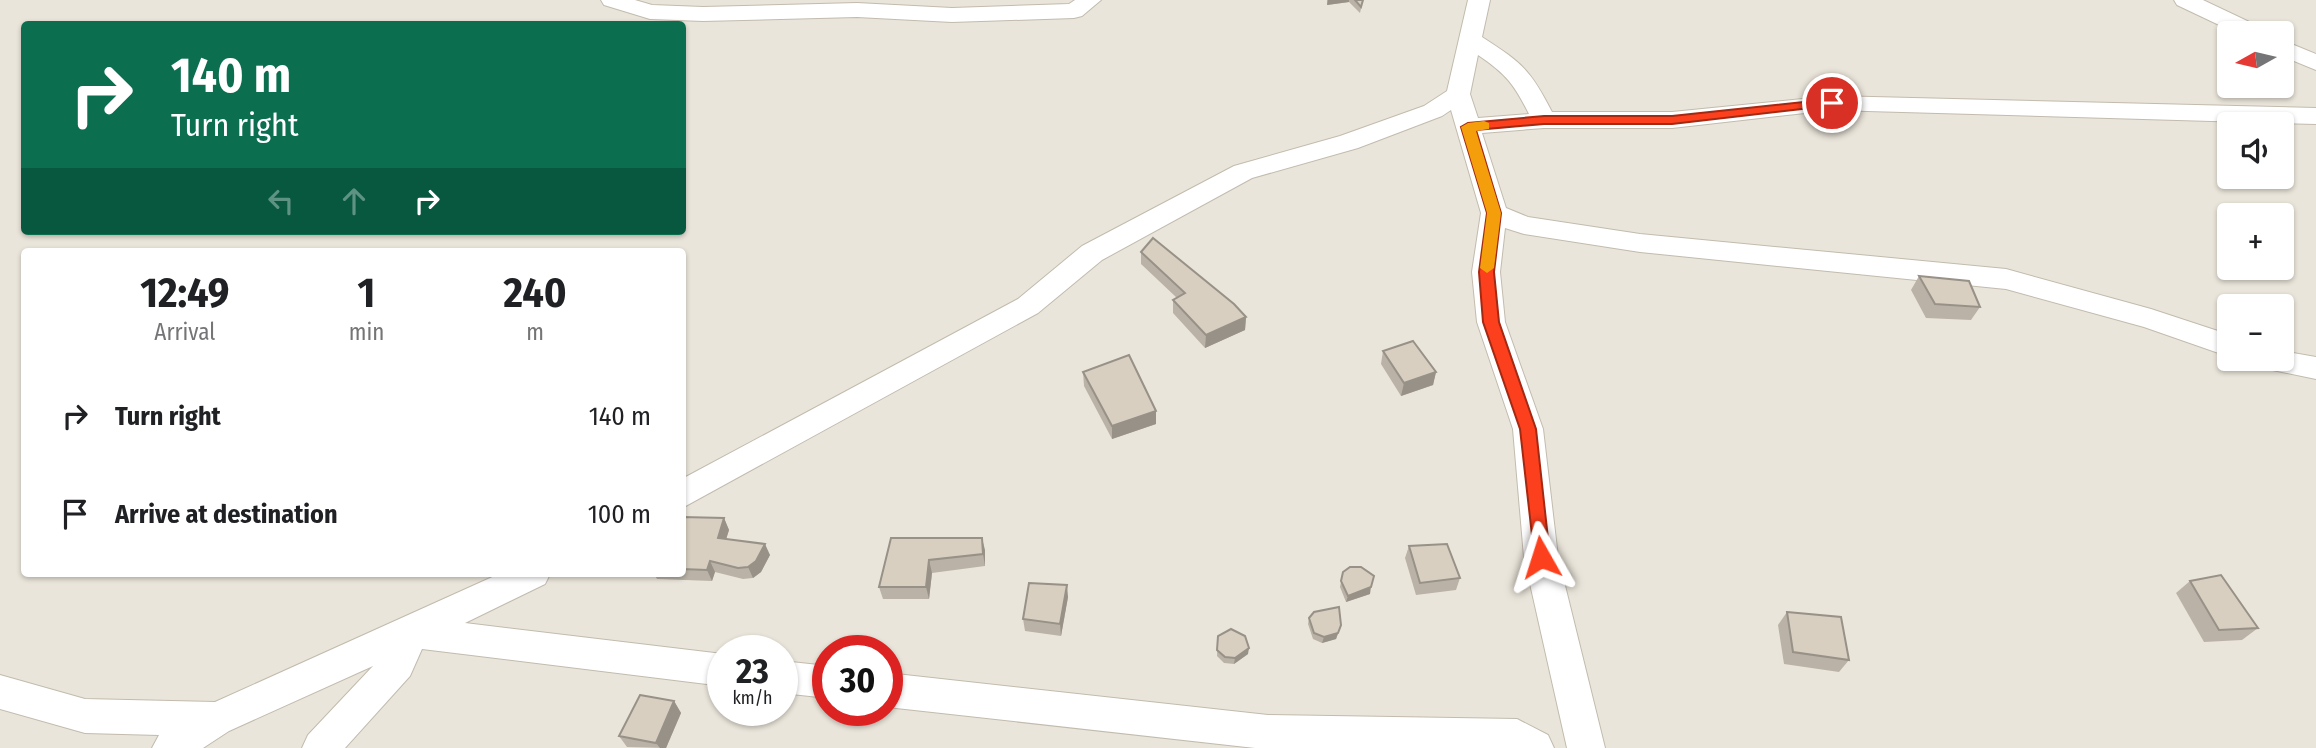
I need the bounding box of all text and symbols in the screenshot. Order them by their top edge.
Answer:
north arrow [2217,21,2294,98]
map controls [2217,21,2294,371]
text: 140 m [171,46,291,105]
icon: right [56,49,147,140]
pin [1802,73,1862,133]
icon: arrive [1813,84,1851,122]
text: Turn right [171,106,298,144]
button: sound [2217,112,2294,189]
icon: left [262,182,300,220]
icon: ahead [335,182,373,220]
icon: right [408,182,446,220]
button: + [2217,203,2294,280]
text: 12:49 [140,268,229,318]
text: 1 [358,268,375,318]
text: 240 [504,268,567,318]
button: − [2217,294,2294,371]
text: Arrival [154,318,215,346]
text: min [349,318,384,346]
text: m [526,318,544,346]
icon: right [56,397,94,435]
text: Turn right [115,401,221,432]
text: 140 m [589,401,651,432]
icon: arrive [56,495,94,533]
text: Arrive at destination [115,499,338,530]
text: 100 m [588,499,651,530]
position arrow [1504,520,1578,594]
speed limit sign: 30 [812,635,903,726]
text: 23 [736,650,769,692]
text: km/h [732,687,773,709]

